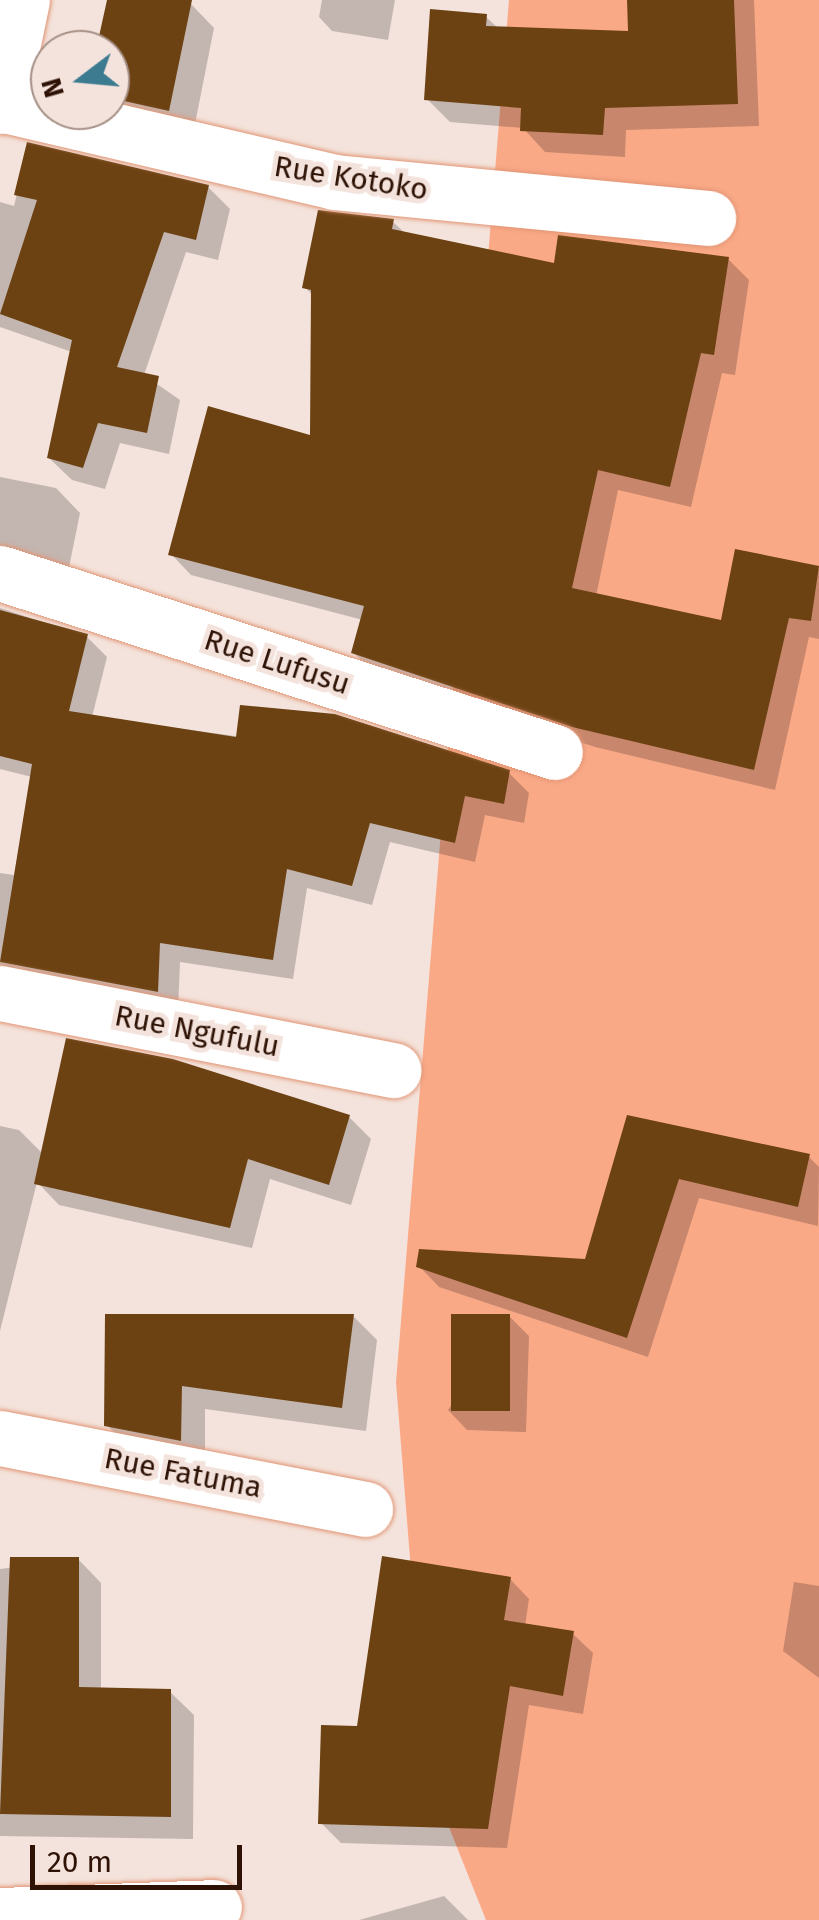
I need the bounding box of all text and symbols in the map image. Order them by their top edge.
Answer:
north arrow [30,30,130,130]
text: N [34,74,71,101]
street label: Rue Kotoko [272,148,430,208]
street label: Rue Lufusu [200,622,354,702]
street label: Rue Ngufulu [112,997,282,1065]
street label: Rue Fatuma [101,1440,265,1506]
scale bar [35,1825,248,1887]
text: 20 m [47,1844,112,1880]

